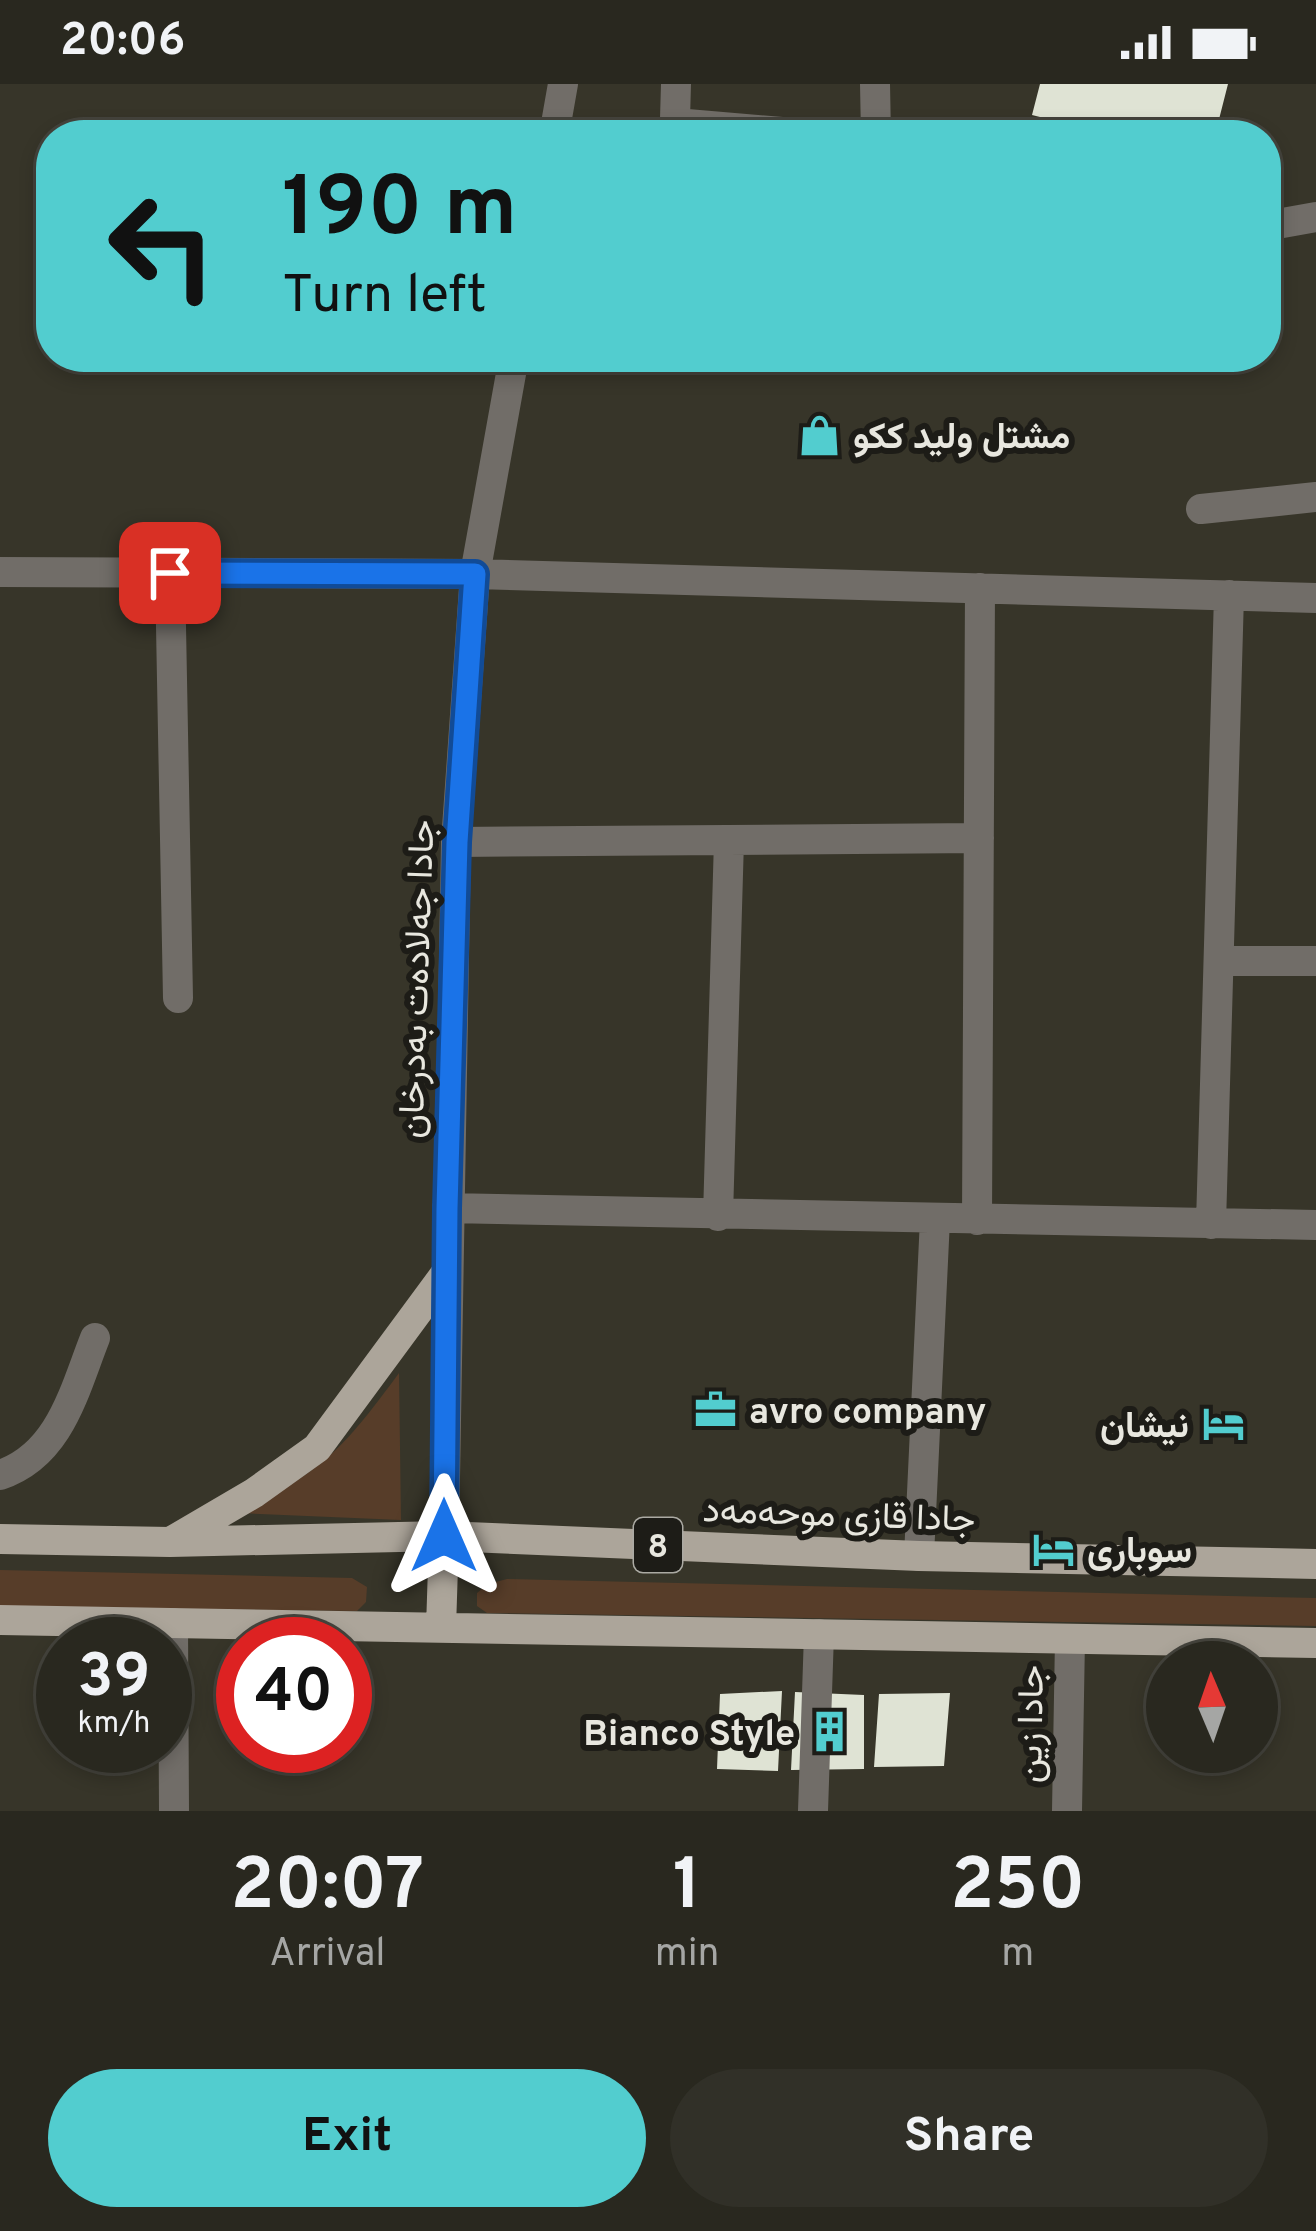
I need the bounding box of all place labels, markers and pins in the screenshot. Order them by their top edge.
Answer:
shop icon: مشتل وليد ككو [796,412,842,458]
place label: مشتل وليد ككو [853,416,1070,462]
pin [119,522,221,624]
office icon: avro company [692,1387,738,1433]
place label: avro company [749,1391,986,1437]
hotel icon: نيشان [1200,1401,1246,1447]
place label: نيشان [1100,1405,1189,1451]
hotel icon: سوبارى [1030,1526,1076,1572]
place label: سوبارى [1087,1530,1192,1576]
building icon: Bianco Style [806,1709,852,1755]
place label: Bianco Style [583,1713,795,1759]

